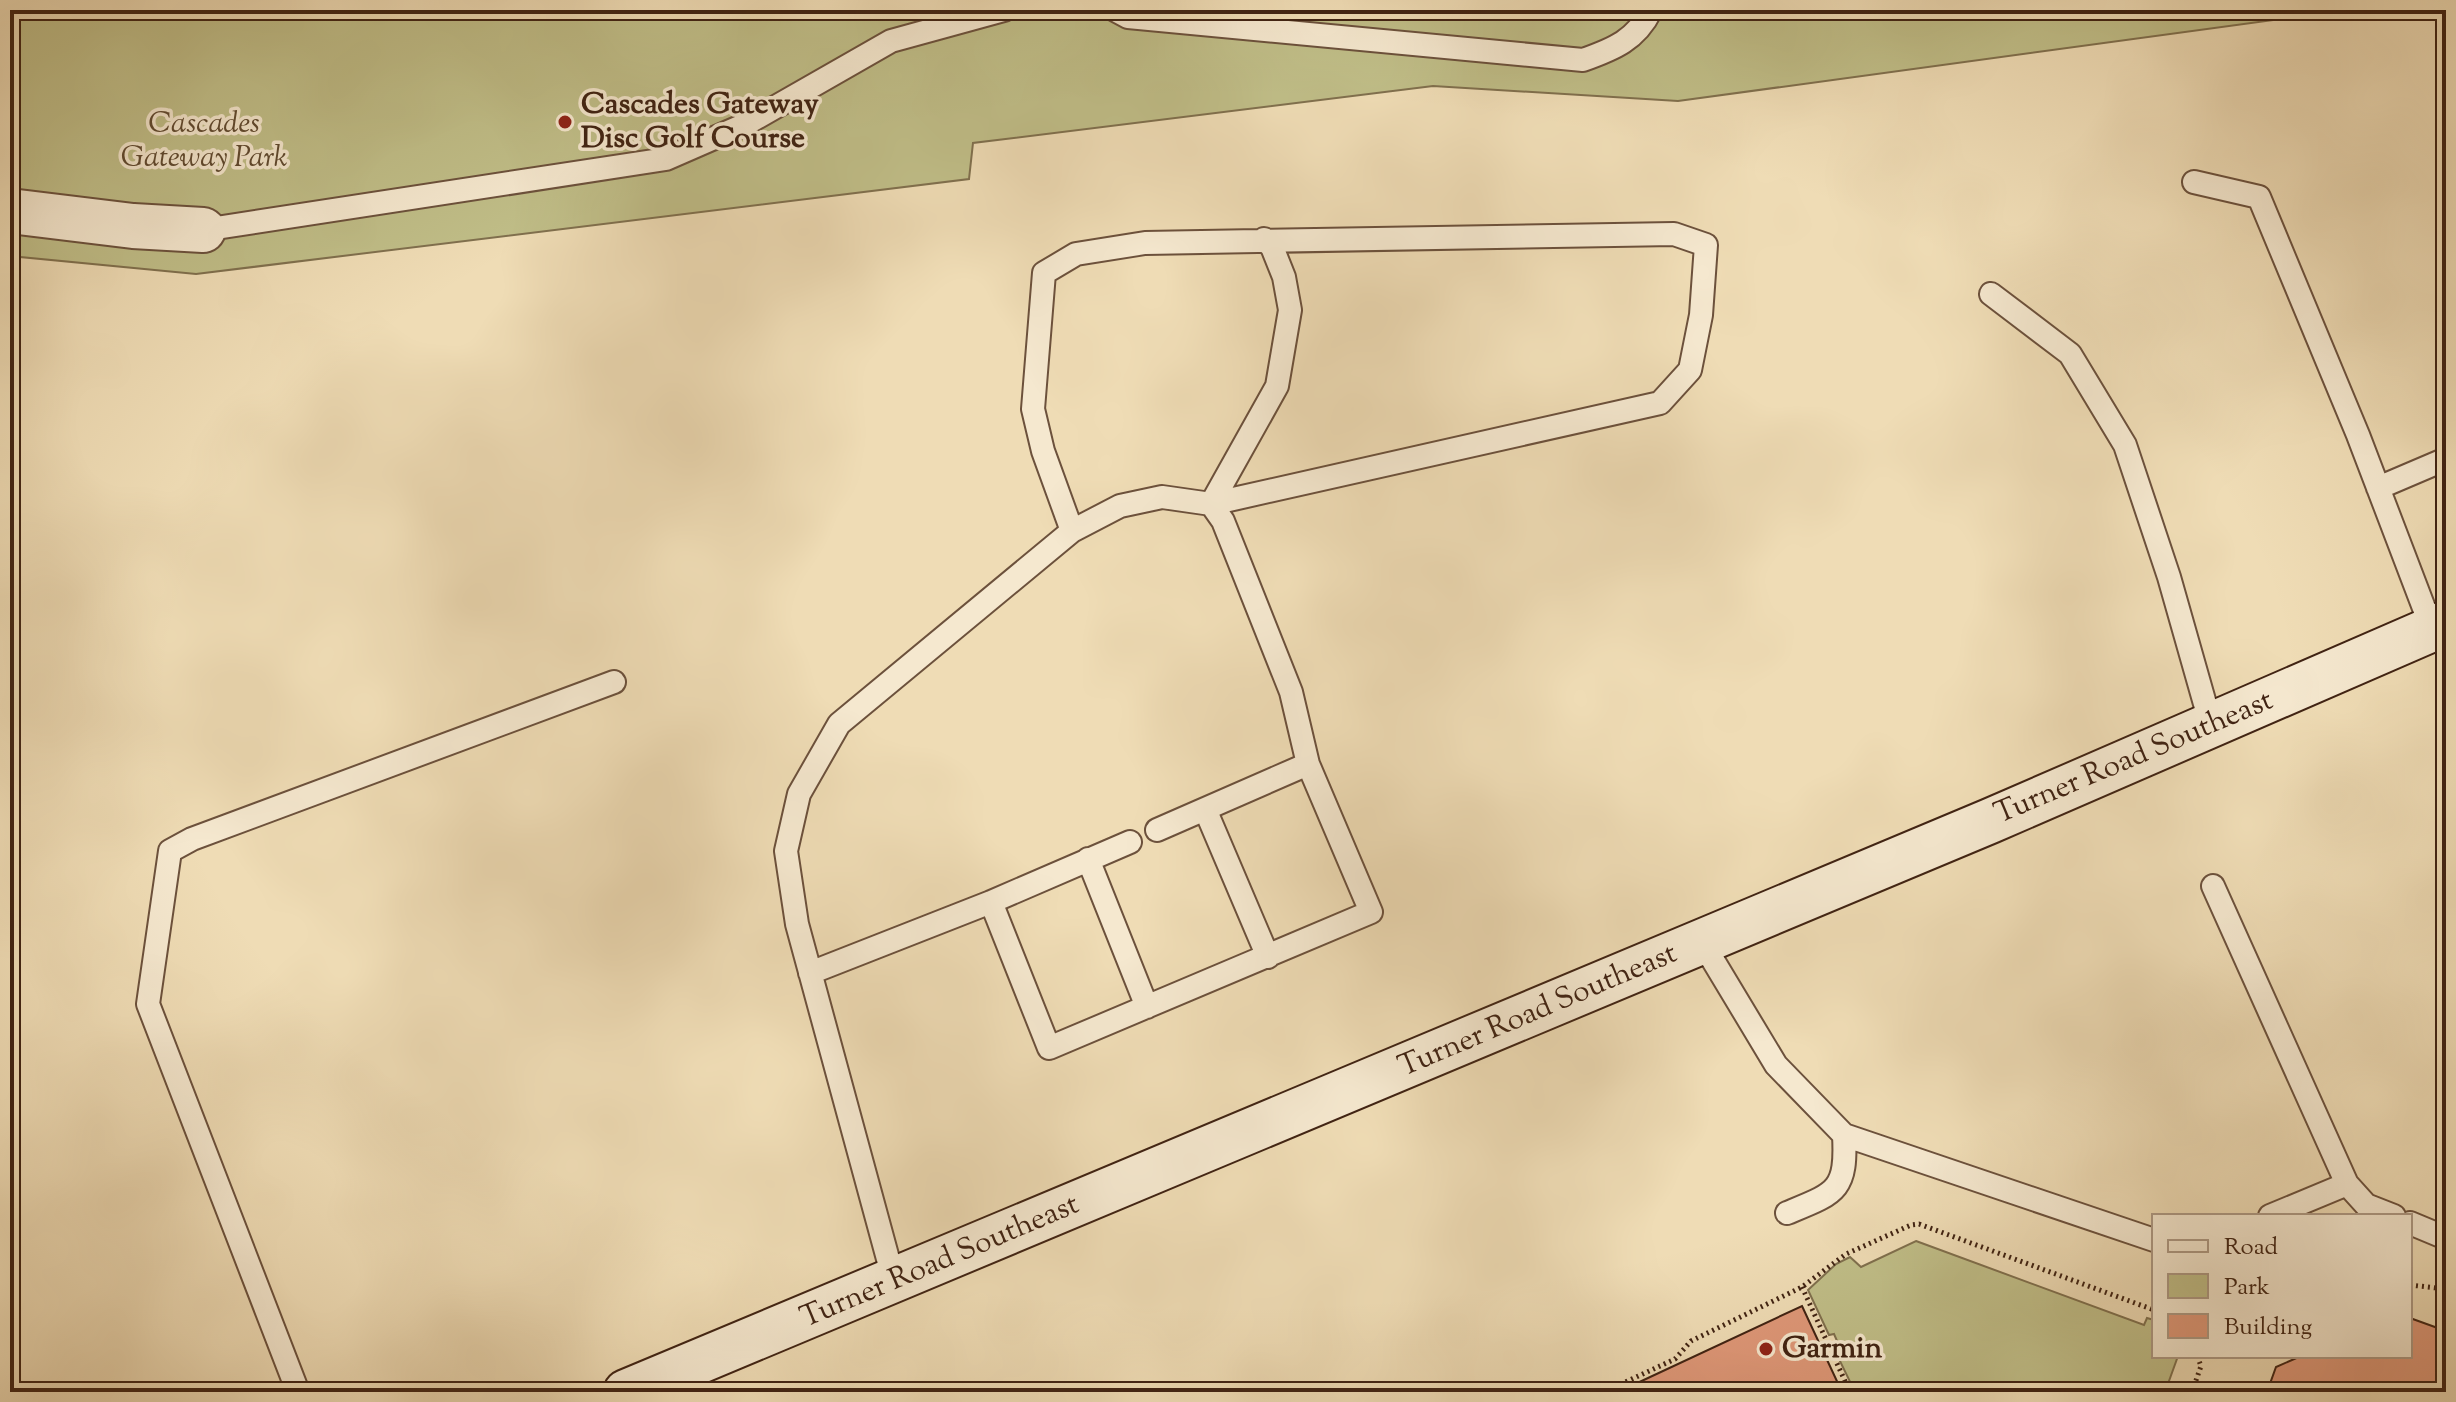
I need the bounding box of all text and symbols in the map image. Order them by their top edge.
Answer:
place label: Cascades Gateway Disc Golf Course [581,84,819,161]
park label: Cascades Gateway Park [121,103,287,180]
marker: Cascades Gateway Disc Golf Course [556,113,574,131]
street label: Turner Road Southeast [1988,680,2280,836]
street label: Turner Road Southeast [1392,933,1684,1089]
street label: Turner Road Southeast [794,1184,1086,1340]
legend [2152,1214,2412,1358]
text: Road [2224,1231,2278,1265]
text: Park [2224,1271,2270,1305]
text: Building [2224,1311,2313,1345]
place label: Garmin [1782,1328,1883,1371]
marker: Garmin [1757,1340,1775,1358]

